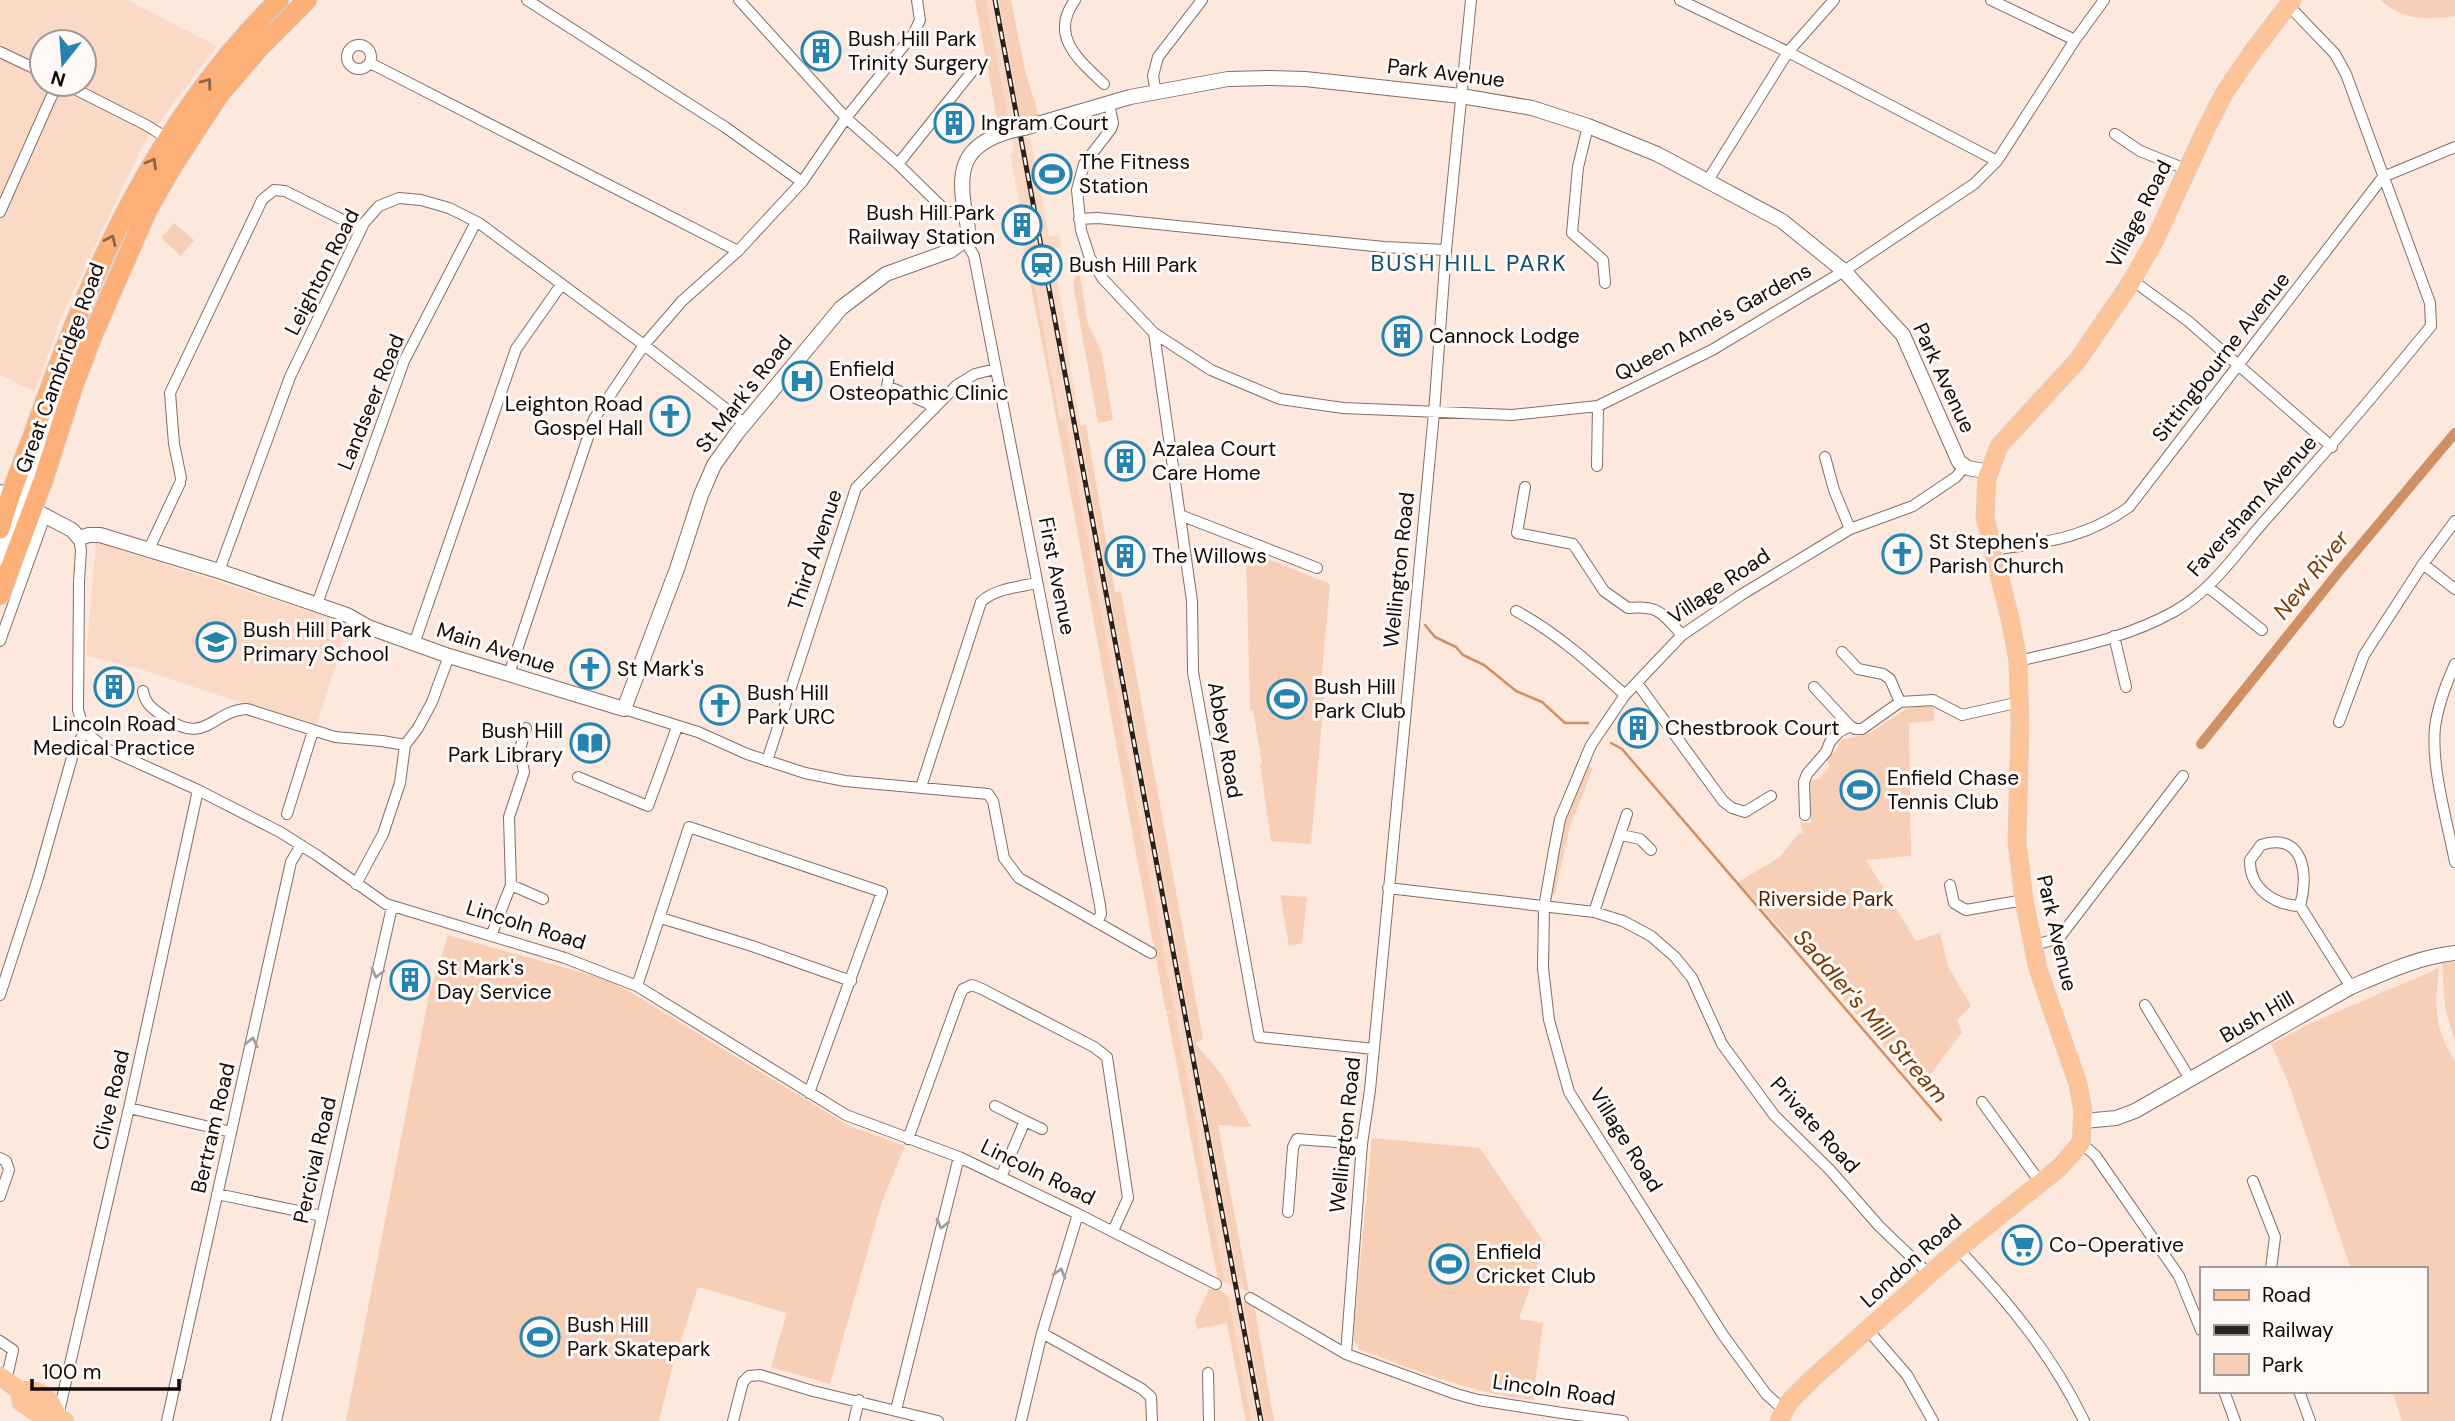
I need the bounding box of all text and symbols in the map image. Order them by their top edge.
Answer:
place label: Bush Hill Park Trinity Surgery [848,25,989,77]
north arrow [28,28,98,98]
building icon: Bush Hill Park Trinity Surgery [800,30,842,72]
street label: Park Avenue [1386,52,1507,94]
text: N [48,65,68,93]
one-way arrow [198,78,211,90]
building icon: Ingram Court [933,102,975,144]
place label: Ingram Court [981,109,1109,137]
place label: The Fitness Station [1079,148,1190,200]
sports icon: The Fitness Station [1031,153,1073,195]
street label: Village Road [2100,155,2178,273]
one-way arrow [144,157,157,170]
place label: Bush Hill Park Railway Station [848,199,995,251]
street label: Leighton Road [278,204,366,340]
building icon: Bush Hill Park Railway Station [1001,204,1043,246]
one-way arrow [103,235,117,247]
station icon: Bush Hill Park [1021,244,1063,286]
district label: BUSH HILL PARK [1370,248,1568,278]
place label: Bush Hill Park [1069,251,1198,279]
street label: Queen Anne's Gardens [1610,256,1816,388]
street label: Great Cambridge Road [9,259,111,477]
street label: Sittingbourne Avenue [2146,266,2296,448]
building icon: Cannock Lodge [1381,315,1423,357]
street label: Park Avenue [1906,318,1982,438]
place label: Cannock Lodge [1429,322,1580,350]
street label: Landseer Road [331,330,411,474]
street label: St Mark's Road [689,330,799,458]
place label: Enfield Osteopathic Clinic [829,355,1009,407]
hospital icon: Enfield Osteopathic Clinic [781,360,823,402]
place label: Leighton Road Gospel Hall [505,390,643,442]
church icon: Leighton Road Gospel Hall [649,395,691,437]
street label: Faversham Avenue [2181,429,2323,583]
place label: Azalea Court Care Home [1152,435,1276,487]
building icon: Azalea Court Care Home [1104,440,1146,482]
street label: Third Avenue [781,486,849,614]
street label: Wellington Road [1377,491,1421,649]
street label: First Avenue [1032,515,1082,637]
water label: New River [2266,523,2357,625]
place label: St Stephen's Parish Church [1929,528,2064,580]
church icon: St Stephen's Parish Church [1881,533,1923,575]
building icon: The Willows [1104,535,1146,577]
place label: The Willows [1152,542,1267,570]
street label: Village Road [1662,542,1776,630]
place label: Bush Hill Park Primary School [243,616,389,668]
street label: Main Avenue [433,616,559,680]
school or university icon: Bush Hill Park Primary School [195,621,237,663]
church icon: St Mark's [569,648,611,690]
place label: St Mark's [617,655,704,683]
building icon: Lincoln Road Medical Practice [93,666,135,708]
place label: Bush Hill Park Club [1314,673,1406,725]
sports icon: Bush Hill Park Club [1266,678,1308,720]
place label: Bush Hill Park URC [747,679,835,731]
street label: Abbey Road [1201,680,1249,800]
church icon: Bush Hill Park URC [699,684,741,726]
building icon: Chestbrook Court [1617,707,1659,749]
place label: Lincoln Road Medical Practice [33,710,195,762]
place label: Chestbrook Court [1665,714,1840,742]
place label: Bush Hill Park Library [448,717,563,769]
library icon: Bush Hill Park Library [569,722,611,764]
place label: Enfield Chase Tennis Club [1887,764,2019,816]
sports icon: Enfield Chase Tennis Club [1839,769,1881,811]
street label: Park Avenue [2030,872,2084,994]
park label: Riverside Park [1758,885,1894,913]
street label: Lincoln Road [463,894,589,956]
water label: Saddler's Mill Stream [1787,923,1955,1109]
place label: St Mark's Day Service [437,954,552,1006]
building icon: St Mark's Day Service [389,959,431,1001]
one-way arrow [370,967,385,979]
street label: Bush Hill [2215,984,2299,1050]
one-way arrow [244,1036,258,1048]
street label: Clive Road [86,1047,136,1153]
street label: Wellington Road [1323,1056,1367,1214]
street label: Bertram Road [184,1060,242,1196]
street label: Private Road [1764,1071,1866,1179]
street label: Village Road [1583,1083,1669,1197]
street label: Percival Road [287,1094,343,1226]
street label: Lincoln Road [976,1132,1100,1212]
street label: London Road [1854,1208,1968,1314]
one-way arrow [936,1217,950,1229]
supermarket icon: Co-Operative [2001,1224,2043,1266]
place label: Co-Operative [2049,1231,2184,1259]
place label: Enfield Cricket Club [1476,1238,1596,1290]
sports icon: Enfield Cricket Club [1428,1243,1470,1285]
legend [2200,1267,2427,1393]
one-way arrow [1051,1268,1066,1280]
text: Road [2262,1281,2311,1309]
place label: Bush Hill Park Skatepark [567,1311,711,1363]
sports icon: Bush Hill Park Skatepark [519,1316,561,1358]
text: Railway [2262,1316,2334,1344]
scale bar [32,1348,178,1392]
text: Park [2262,1351,2304,1379]
text: 100 m [42,1358,102,1386]
street label: Lincoln Road [1491,1368,1617,1412]

